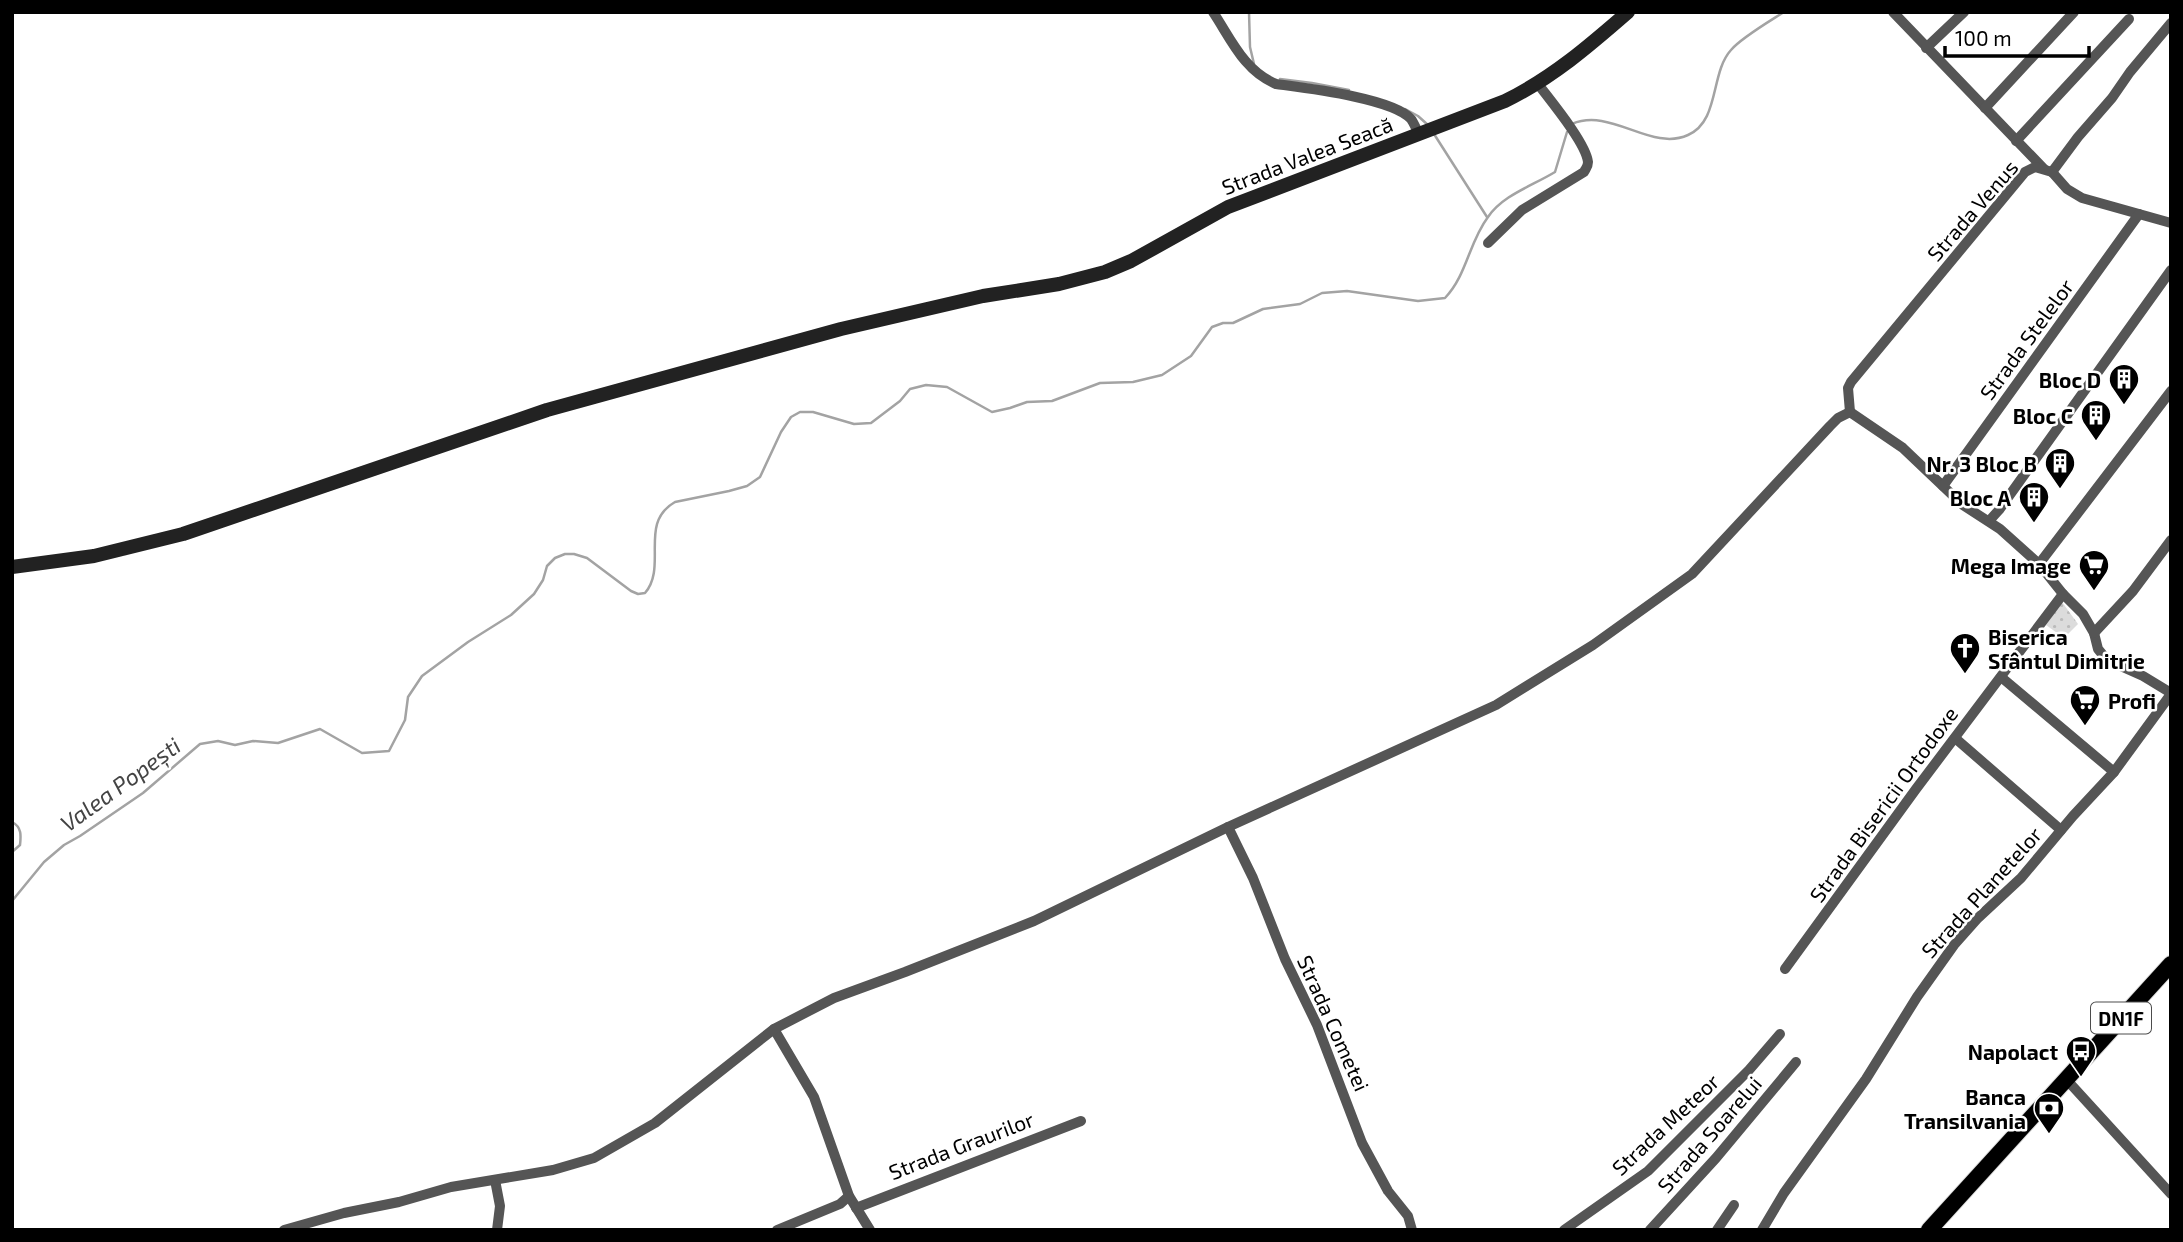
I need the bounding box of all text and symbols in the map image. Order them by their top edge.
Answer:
scale bar [1945,14,2088,58]
text: 100 m [1955,25,2012,50]
street label: Strada Valea Seacă [1218,111,1396,199]
street label: Strada Venus [1921,154,2023,266]
street label: Strada Stelelor [1974,273,2078,404]
building icon: Bloc D [2107,362,2141,406]
place label: Bloc D [2039,367,2101,392]
building icon: Bloc C [2079,398,2113,442]
place label: Bloc C [2013,403,2073,428]
building icon: Nr. 3 Bloc B [2043,446,2077,490]
place label: Nr. 3 Bloc B [1926,451,2037,476]
building icon: Bloc A [2017,480,2051,524]
place label: Bloc A [1950,485,2011,510]
supermarket icon: Mega Image [2077,548,2111,592]
place label: Mega Image [1951,553,2071,578]
place label: Biserica Sfântul Dimitrie [1988,624,2145,673]
church icon: Biserica Sfântul Dimitrie [1948,631,1982,675]
supermarket icon: Profi [2068,683,2102,727]
place label: Profi [2108,688,2156,713]
street label: Strada Bisericii Ortodoxe [1804,701,1962,907]
water label: Valea Popești [54,731,187,839]
street label: Strada Planetelor [1916,821,2047,963]
street label: Strada Cometei [1293,951,1375,1095]
road number: DN1F [2091,1002,2151,1034]
bus stop icon: Napolact [2064,1034,2098,1078]
place label: Napolact [1968,1039,2058,1064]
street label: Strada Meteor [1606,1068,1724,1180]
street label: Strada Soarelui [1652,1071,1766,1197]
place label: Banca Transilvania [1904,1084,2026,1133]
bank icon: Banca Transilvania [2032,1091,2066,1135]
street label: Strada Graurilor [885,1106,1038,1184]

